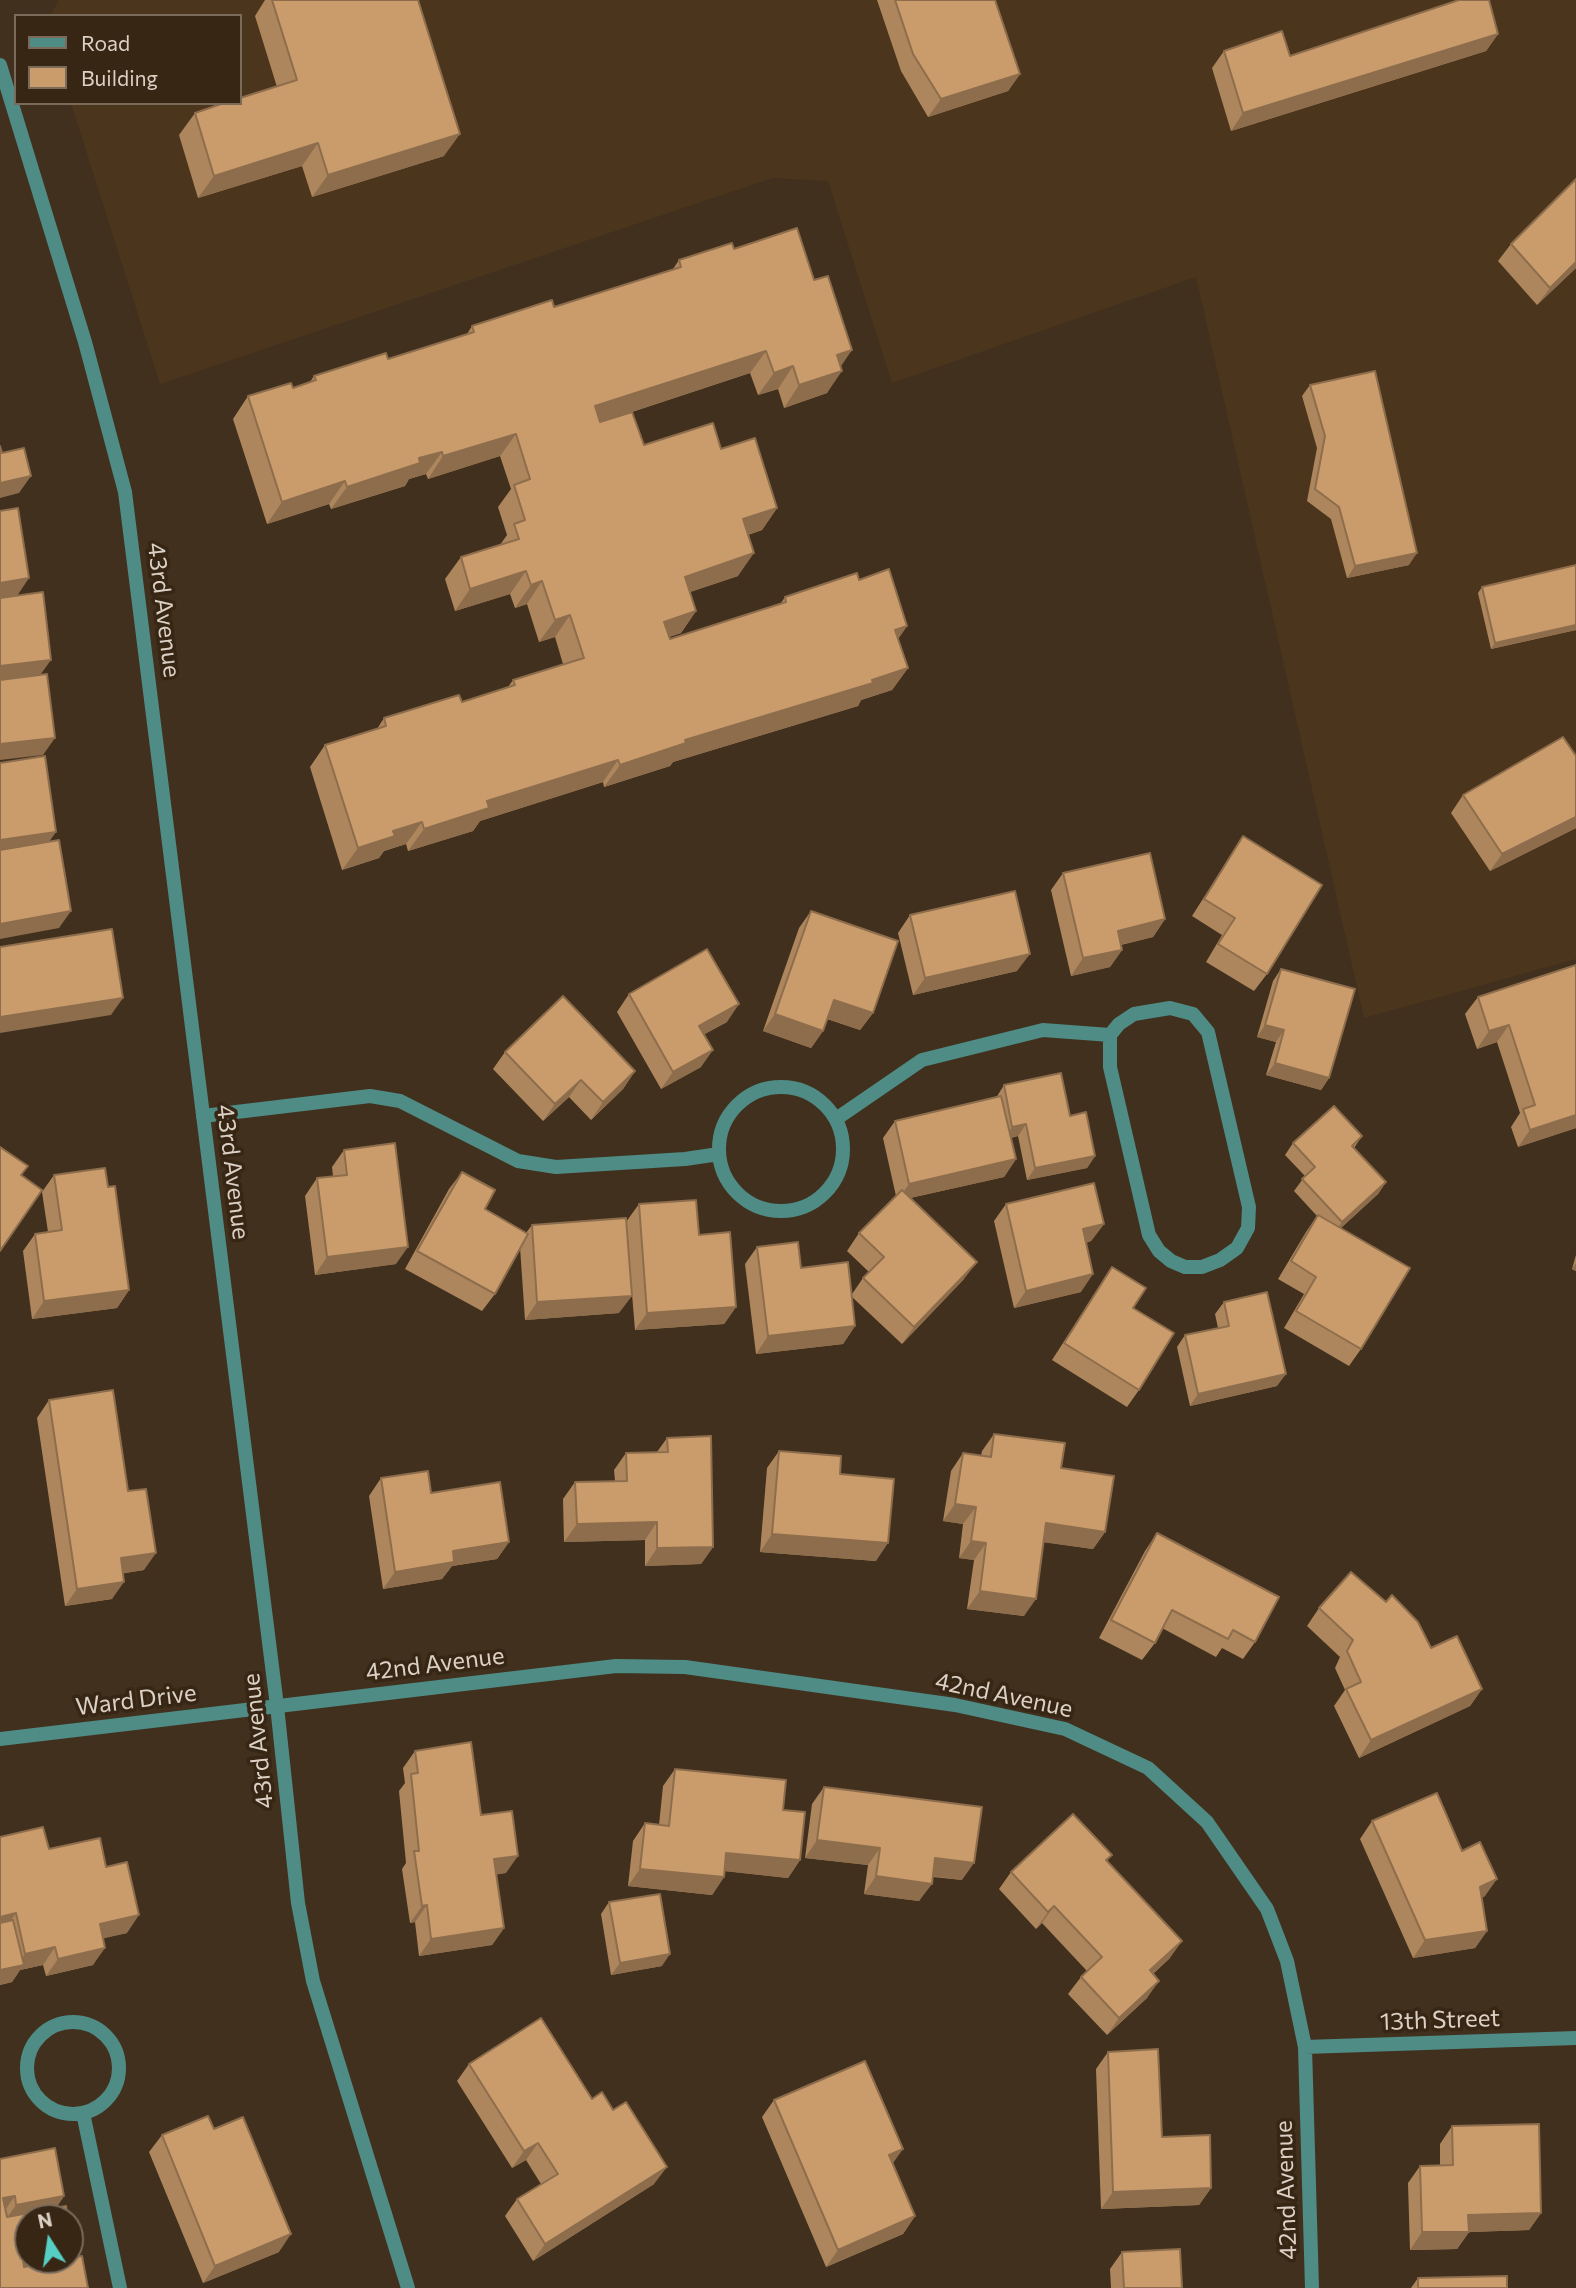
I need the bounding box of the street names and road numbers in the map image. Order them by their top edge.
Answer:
street label: 43rd Avenue [141,541,187,679]
street label: 43rd Avenue [210,1103,256,1241]
street label: 42nd Avenue [364,1641,506,1687]
street label: 42nd Avenue [933,1666,1075,1724]
street label: 43rd Avenue [237,1672,279,1810]
street label: Ward Drive [74,1678,198,1722]
street label: 13th Street [1380,2004,1500,2036]
street label: 42nd Avenue [1269,2120,1303,2260]

